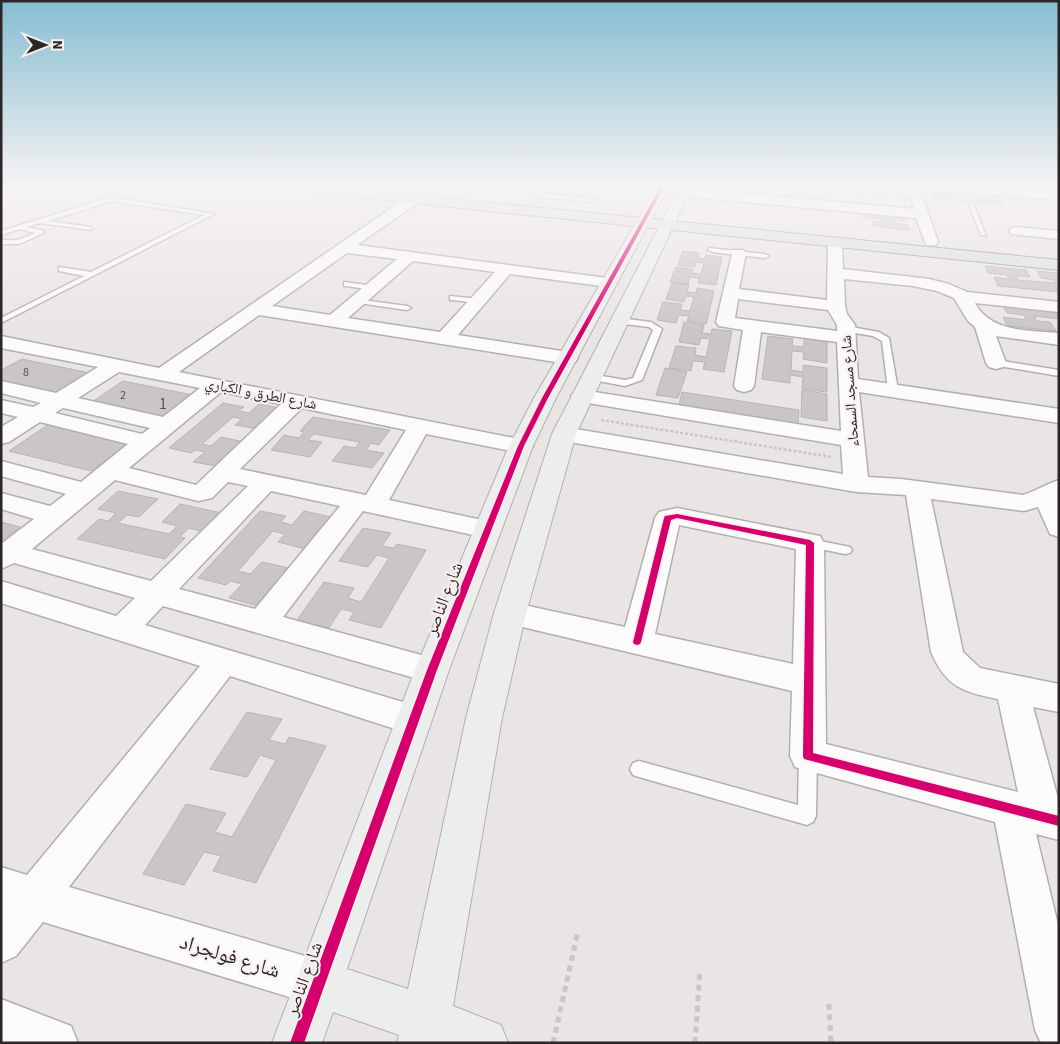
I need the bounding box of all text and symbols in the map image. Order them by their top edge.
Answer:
north arrow [20,20,70,70]
text: N [47,40,67,50]
street label: شارع مسجد السمحاء [836,334,864,447]
house number: 8 [23,364,29,381]
street label: شارع الطرق و الكباري [203,373,319,416]
house number: 2 [120,387,126,404]
house number: 1 [159,394,167,415]
street label: شارع الناصر [418,559,469,640]
street label: شارع فولجراد [176,927,284,985]
street label: شارع الناصر [279,938,329,1020]

